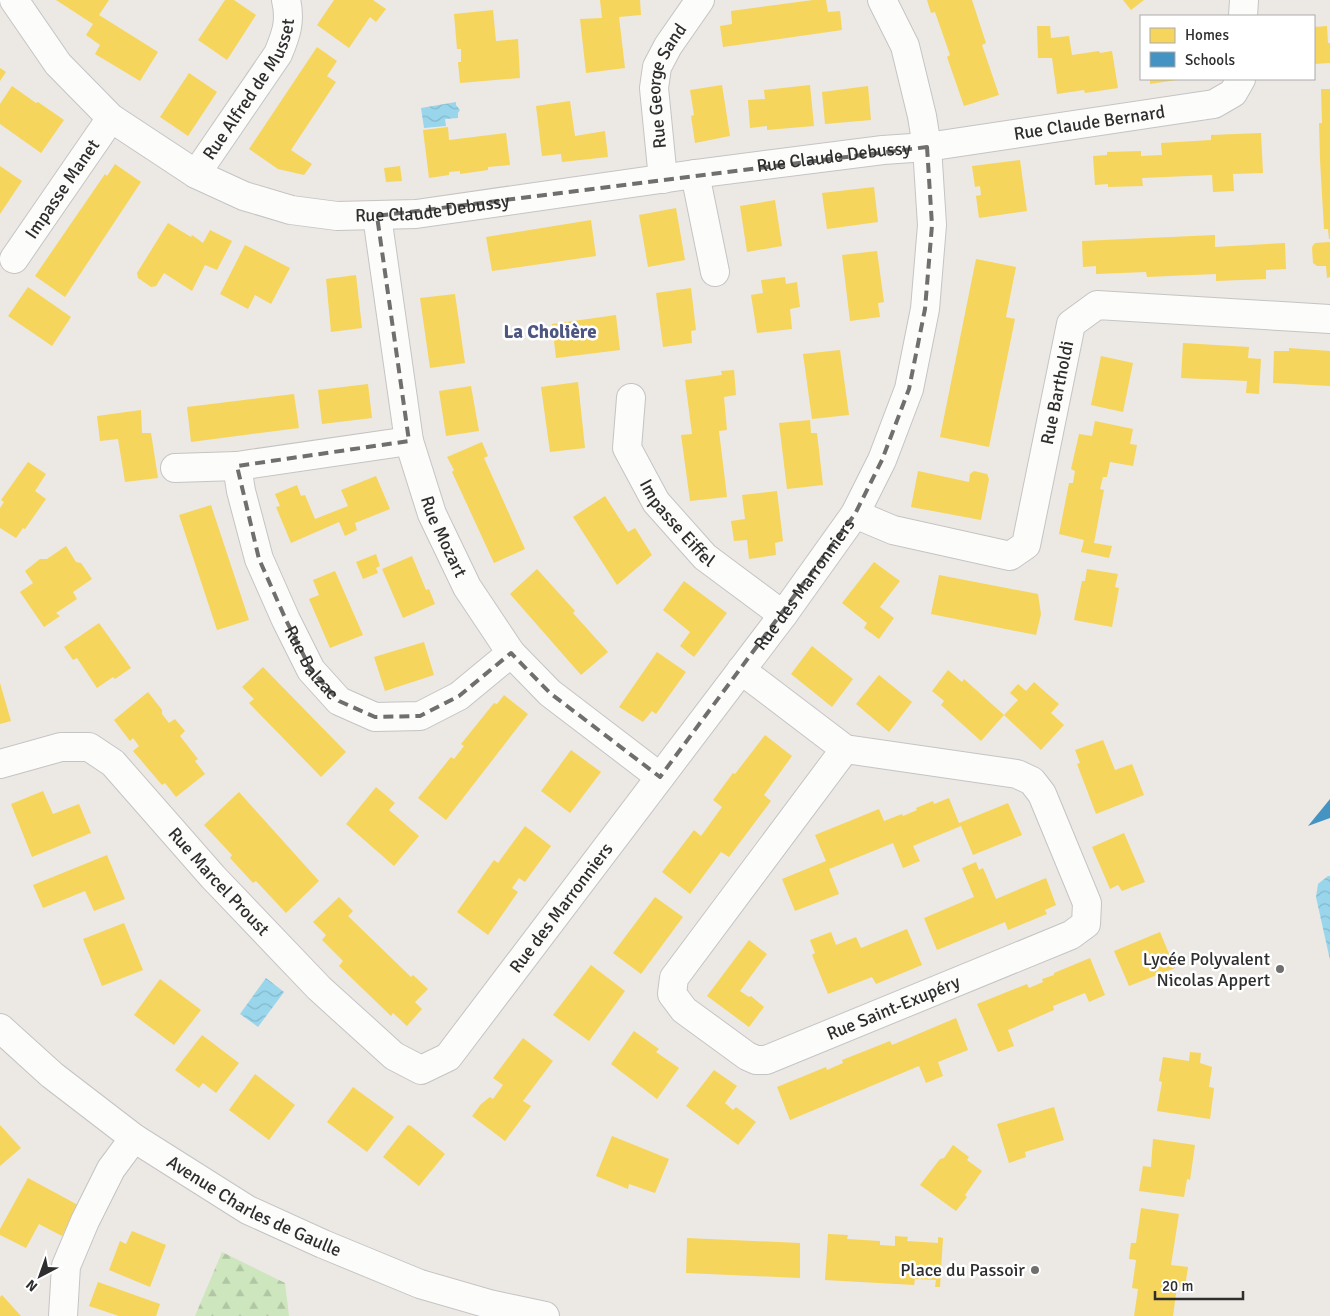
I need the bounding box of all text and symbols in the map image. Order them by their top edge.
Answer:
legend [1140,15,1315,80]
street label: Rue Alfred de Musset [198,18,299,164]
street label: Rue George Sand [643,19,691,150]
text: Homes [1185,26,1229,44]
text: Schools [1185,51,1236,69]
street label: Rue Claude Bernard [1012,101,1166,145]
street label: Impasse Manet [20,135,104,243]
street label: Rue Claude Debussy [755,137,912,177]
street label: Rue Claude Debussy [355,190,511,227]
district label: La Cholière [503,320,597,344]
street label: Rue Bartholdi [1036,339,1078,446]
street label: Impasse Eiffel [635,475,719,572]
street label: Rue Mozart [416,493,472,581]
street label: Rue des Marronniers [749,514,860,655]
street label: Rue Balzac [280,622,343,704]
street label: Rue Marcel Proust [163,823,274,940]
street label: Rue des Marronniers [505,838,617,977]
place label: Lycée Polyvalent Nicolas Appert [1143,948,1270,991]
marker: Lycée Polyvalent Nicolas Appert [1274,963,1286,975]
street label: Rue Saint-Exupéry [823,970,964,1045]
street label: Avenue Charles de Gaulle [163,1151,345,1261]
north arrow [15,1251,65,1301]
place label: Place du Passoir [900,1259,1025,1281]
marker: Place du Passoir [1029,1264,1041,1276]
scale bar [1155,1268,1242,1300]
text: N [23,1276,41,1295]
text: 20 m [1162,1277,1193,1295]

